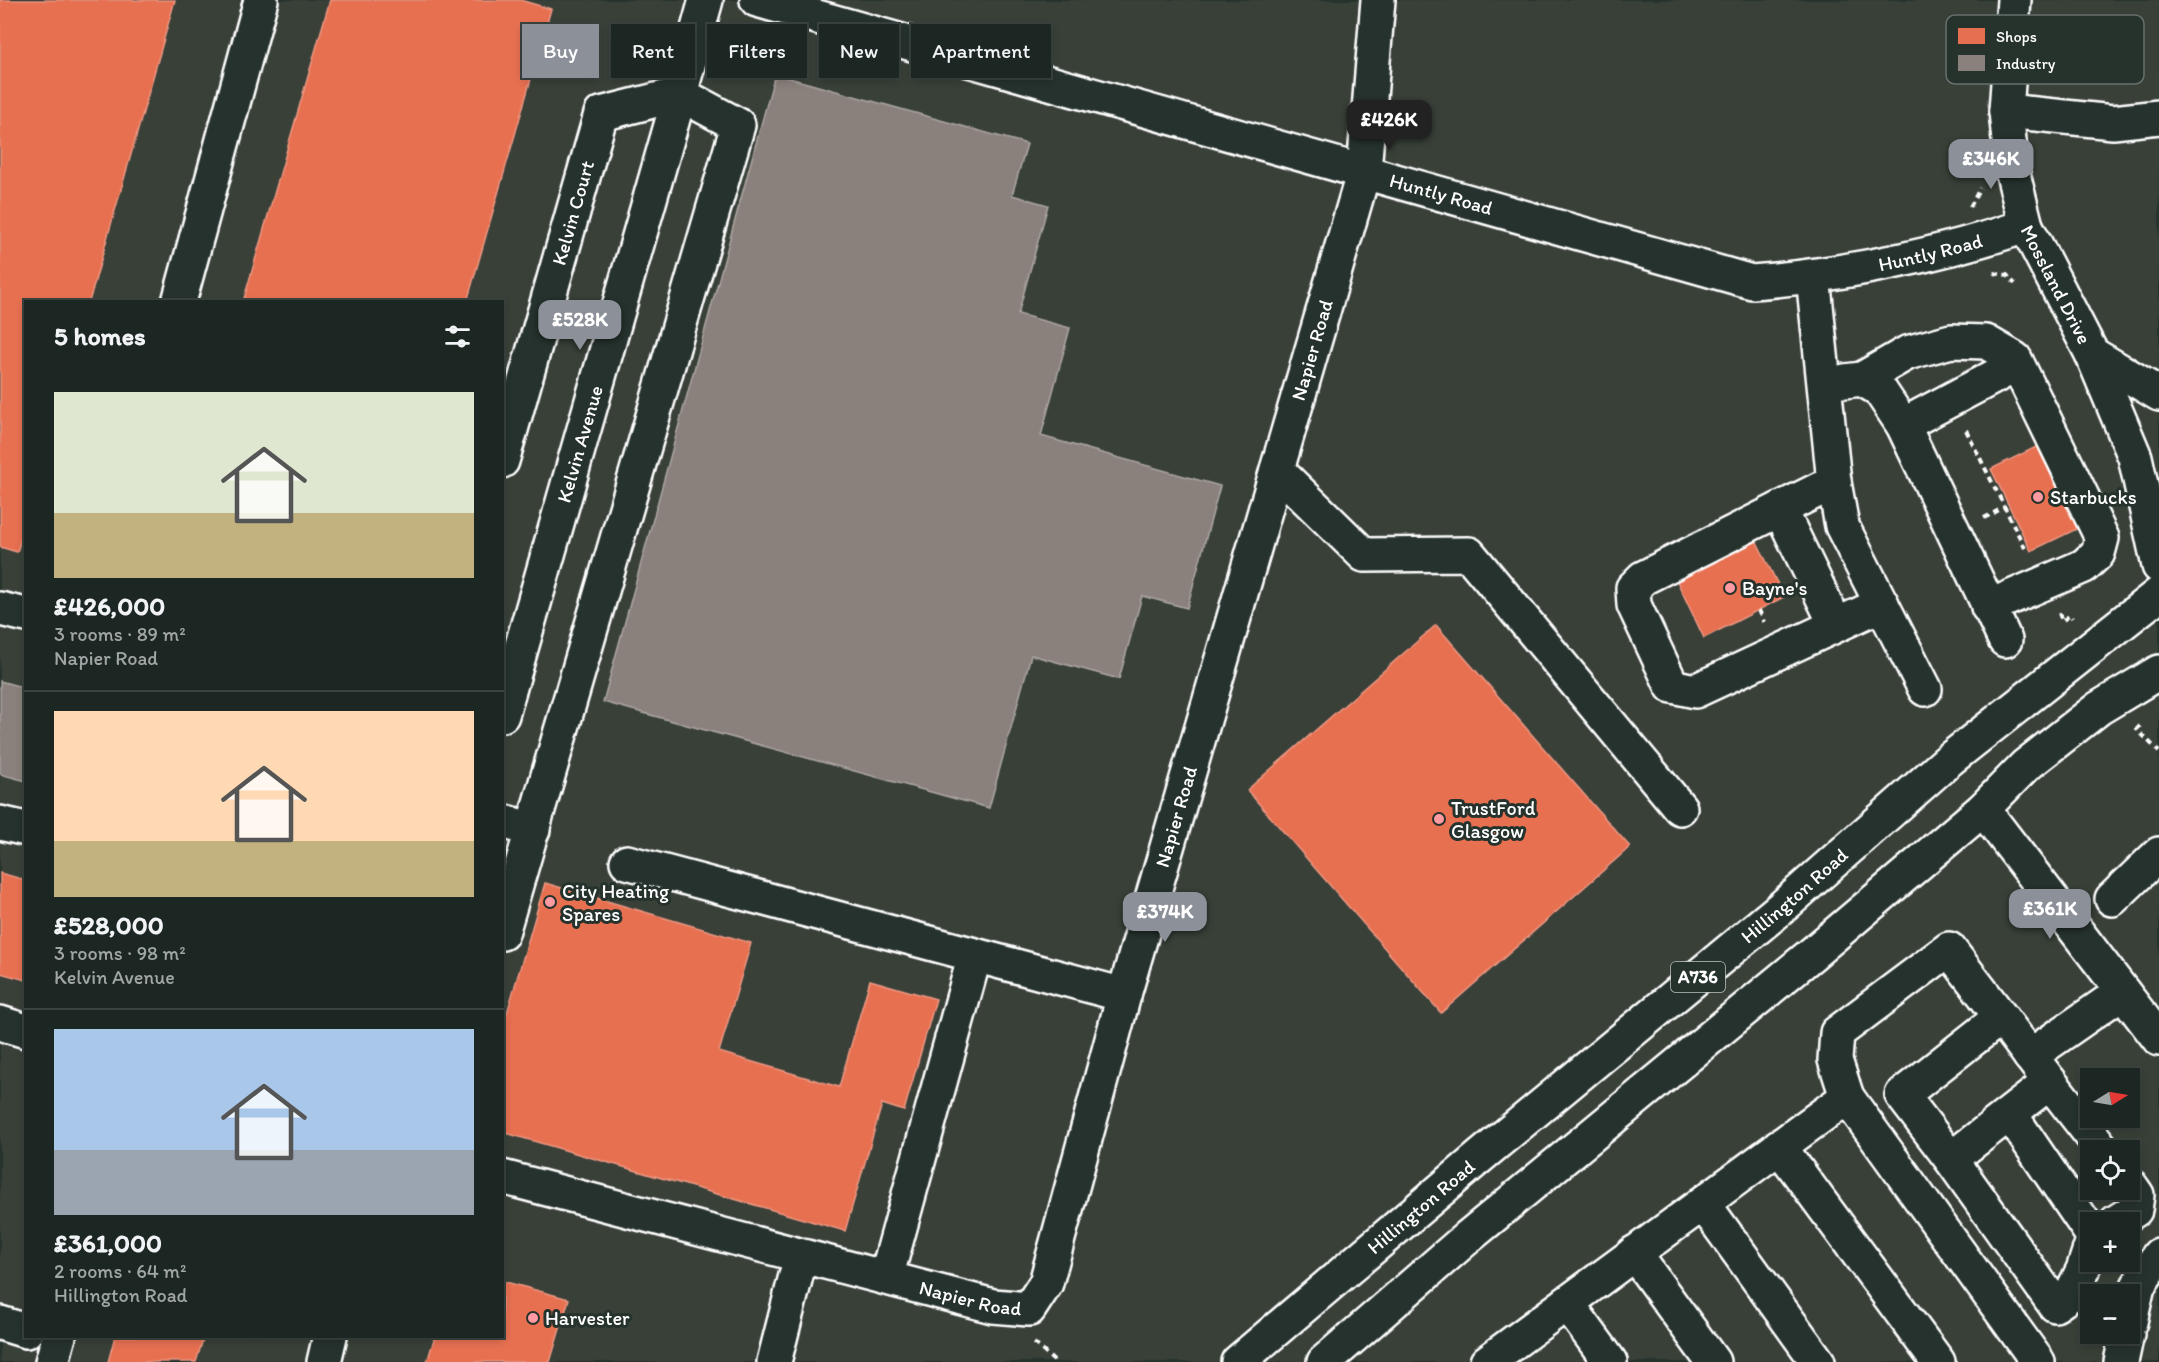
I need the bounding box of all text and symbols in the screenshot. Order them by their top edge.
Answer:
legend [1946,15,2144,84]
chip: Buy [522,24,599,78]
chip: Rent [611,24,695,78]
chip: Filters [707,24,807,78]
chip: New [819,24,899,78]
chip: Apartment [911,24,1051,78]
text: Shops [1996,27,2037,46]
text: Industry [1996,54,2056,73]
pin: £426K [1347,100,1431,151]
text: £426K [1361,107,1417,131]
pin: £346K [1949,139,2033,190]
text: £346K [1963,146,2019,170]
street label: Kelvin Court [546,157,599,268]
street label: Huntly Road [1387,168,1496,220]
street label: Mossland Drive [2015,221,2097,348]
street label: Huntly Road [1876,228,1985,277]
street label: Napier Road [1286,297,1338,403]
pin: £528K [538,300,622,351]
text: £528K [552,307,608,331]
text: 5 homes [54,320,146,352]
icon: filters [441,320,474,353]
street label: Kelvin Avenue [552,383,608,505]
icon: home [210,431,318,539]
place label: Starbucks [2050,485,2137,509]
marker: Starbucks [2031,490,2045,504]
place label: Bayne's [1742,576,1807,600]
marker: Bayne's [1723,581,1737,595]
text: £426,000 [54,590,165,622]
text: 3 rooms · 89 m² [54,622,186,646]
text: Napier Road [54,646,158,670]
icon: home [210,750,318,858]
street label: Napier Road [1150,763,1202,870]
place label: TrustFord Glasgow [1451,796,1536,843]
marker: TrustFord Glasgow [1432,812,1446,826]
street label: Hillington Road [1736,843,1853,948]
place label: City Heating Spares [562,879,670,926]
pin: £361K [2008,889,2092,940]
pin: £374K [1123,892,1207,943]
marker: City Heating Spares [543,895,557,909]
text: £361K [2023,896,2077,920]
text: £374K [1137,899,1193,923]
text: £528,000 [54,909,164,941]
text: 3 rooms · 98 m² [54,941,186,965]
road number: A736 [1671,962,1725,992]
text: Kelvin Avenue [54,965,175,989]
icon: home [210,1068,318,1176]
north arrow [2080,1068,2140,1128]
map controls [2080,1068,2140,1344]
button: locate [2080,1140,2140,1200]
street label: Hillington Road [1362,1154,1480,1259]
button: + [2080,1212,2140,1272]
text: £361,000 [54,1227,162,1259]
text: 2 rooms · 64 m² [54,1259,186,1283]
street label: Napier Road [917,1275,1022,1320]
text: Hillington Road [54,1283,188,1307]
button: − [2080,1284,2140,1344]
place label: Harvester [545,1306,630,1330]
marker: Harvester [526,1311,540,1325]

